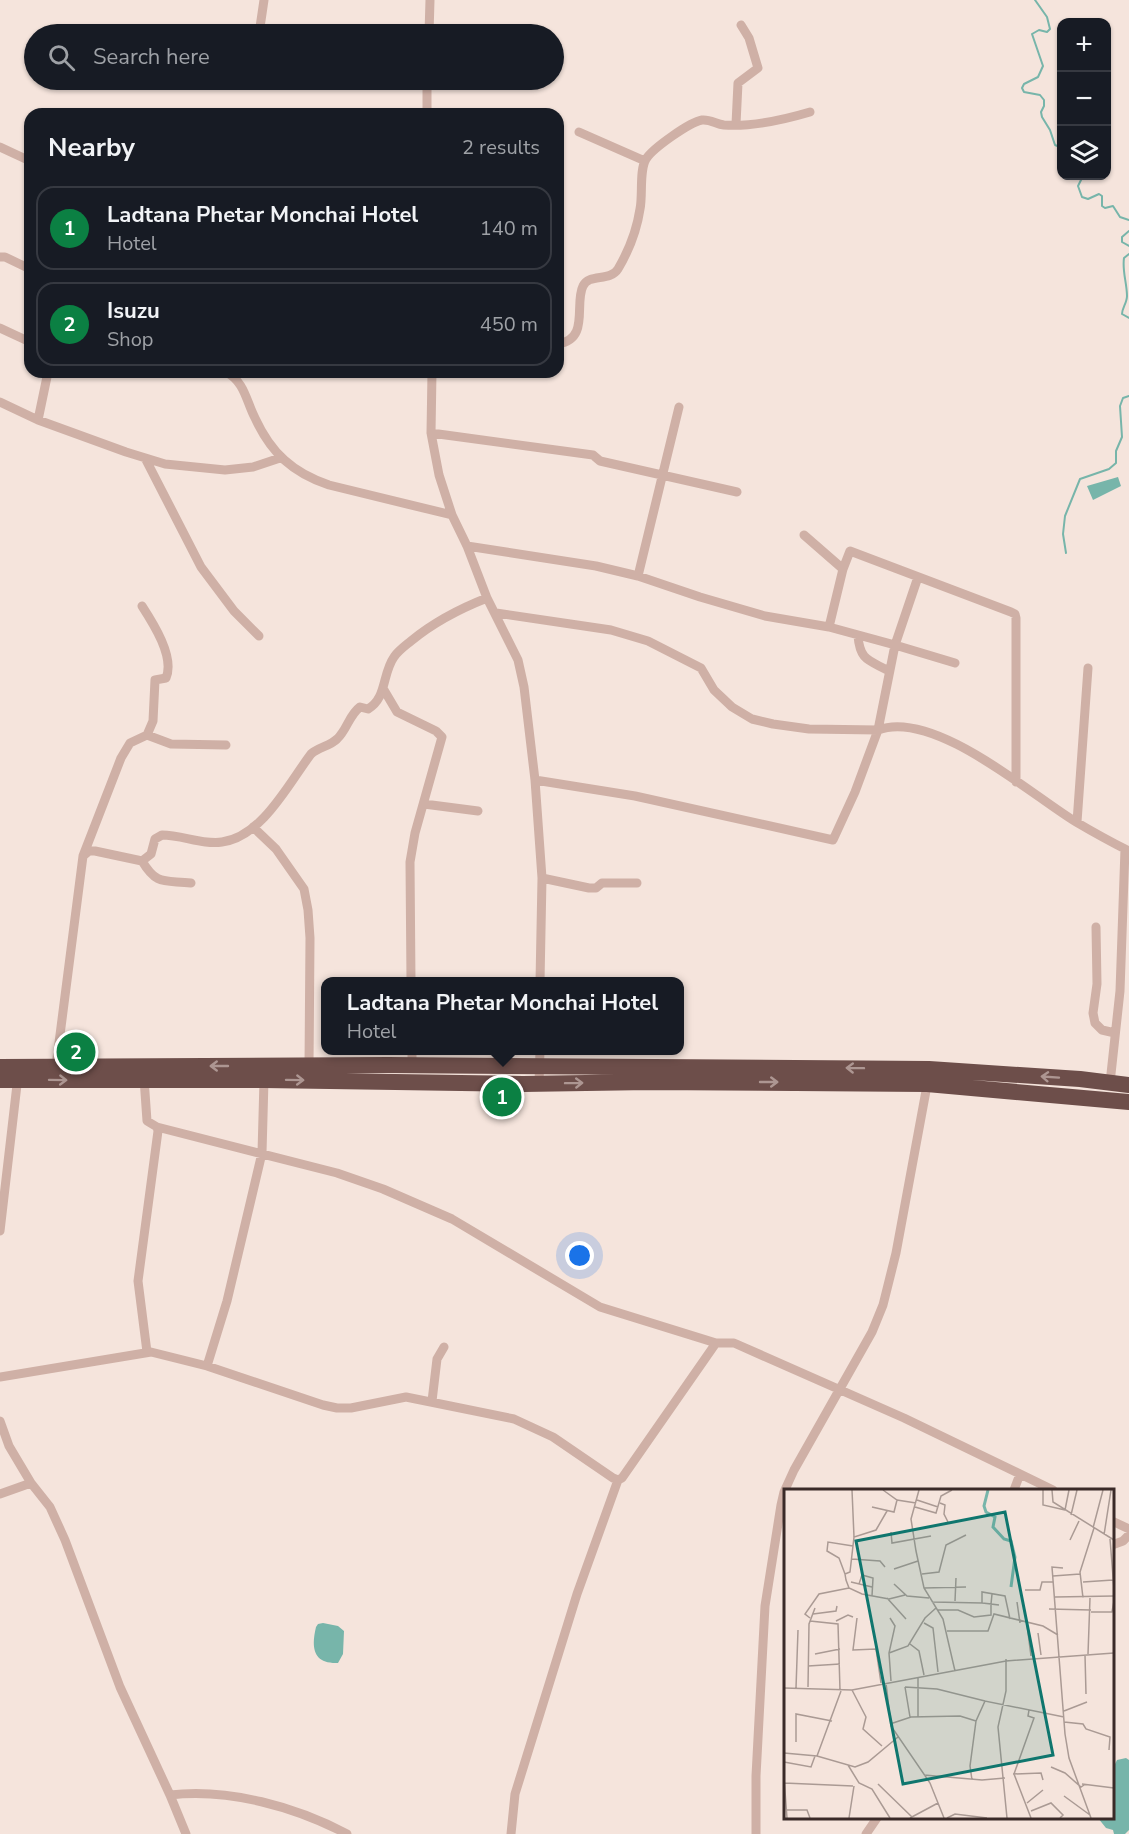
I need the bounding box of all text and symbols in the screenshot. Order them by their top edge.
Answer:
map controls [1057,18,1111,180]
button: + [1057,18,1111,72]
search box [24,24,564,90]
icon: search [45,41,78,74]
text: Search here [93,42,210,72]
button: − [1057,72,1111,126]
button: layers [1057,126,1111,180]
text: Nearby [48,130,135,165]
text: 2 results [462,134,540,161]
text: Ladtana Phetar Monchai Hotel [107,200,418,230]
text: 1 [64,215,76,242]
text: 140 m [480,215,538,242]
text: Hotel [107,230,157,257]
text: Isuzu [107,296,160,326]
text: 2 [64,311,76,338]
text: 450 m [480,311,538,338]
text: Shop [107,326,153,353]
popup [321,977,684,1055]
text: Ladtana Phetar Monchai Hotel [347,988,658,1018]
text: Hotel [347,1018,397,1045]
pin: 2 [56,1030,96,1074]
one-way arrow [210,1060,230,1072]
one-way arrow [846,1062,866,1074]
one-way arrow [1040,1071,1060,1082]
pin: 1 [482,1074,522,1120]
one-way arrow [48,1075,68,1086]
one-way arrow [285,1075,305,1086]
one-way arrow [759,1076,779,1088]
one-way arrow [564,1078,584,1089]
your location [565,1241,594,1270]
inset map [784,1489,1114,1819]

